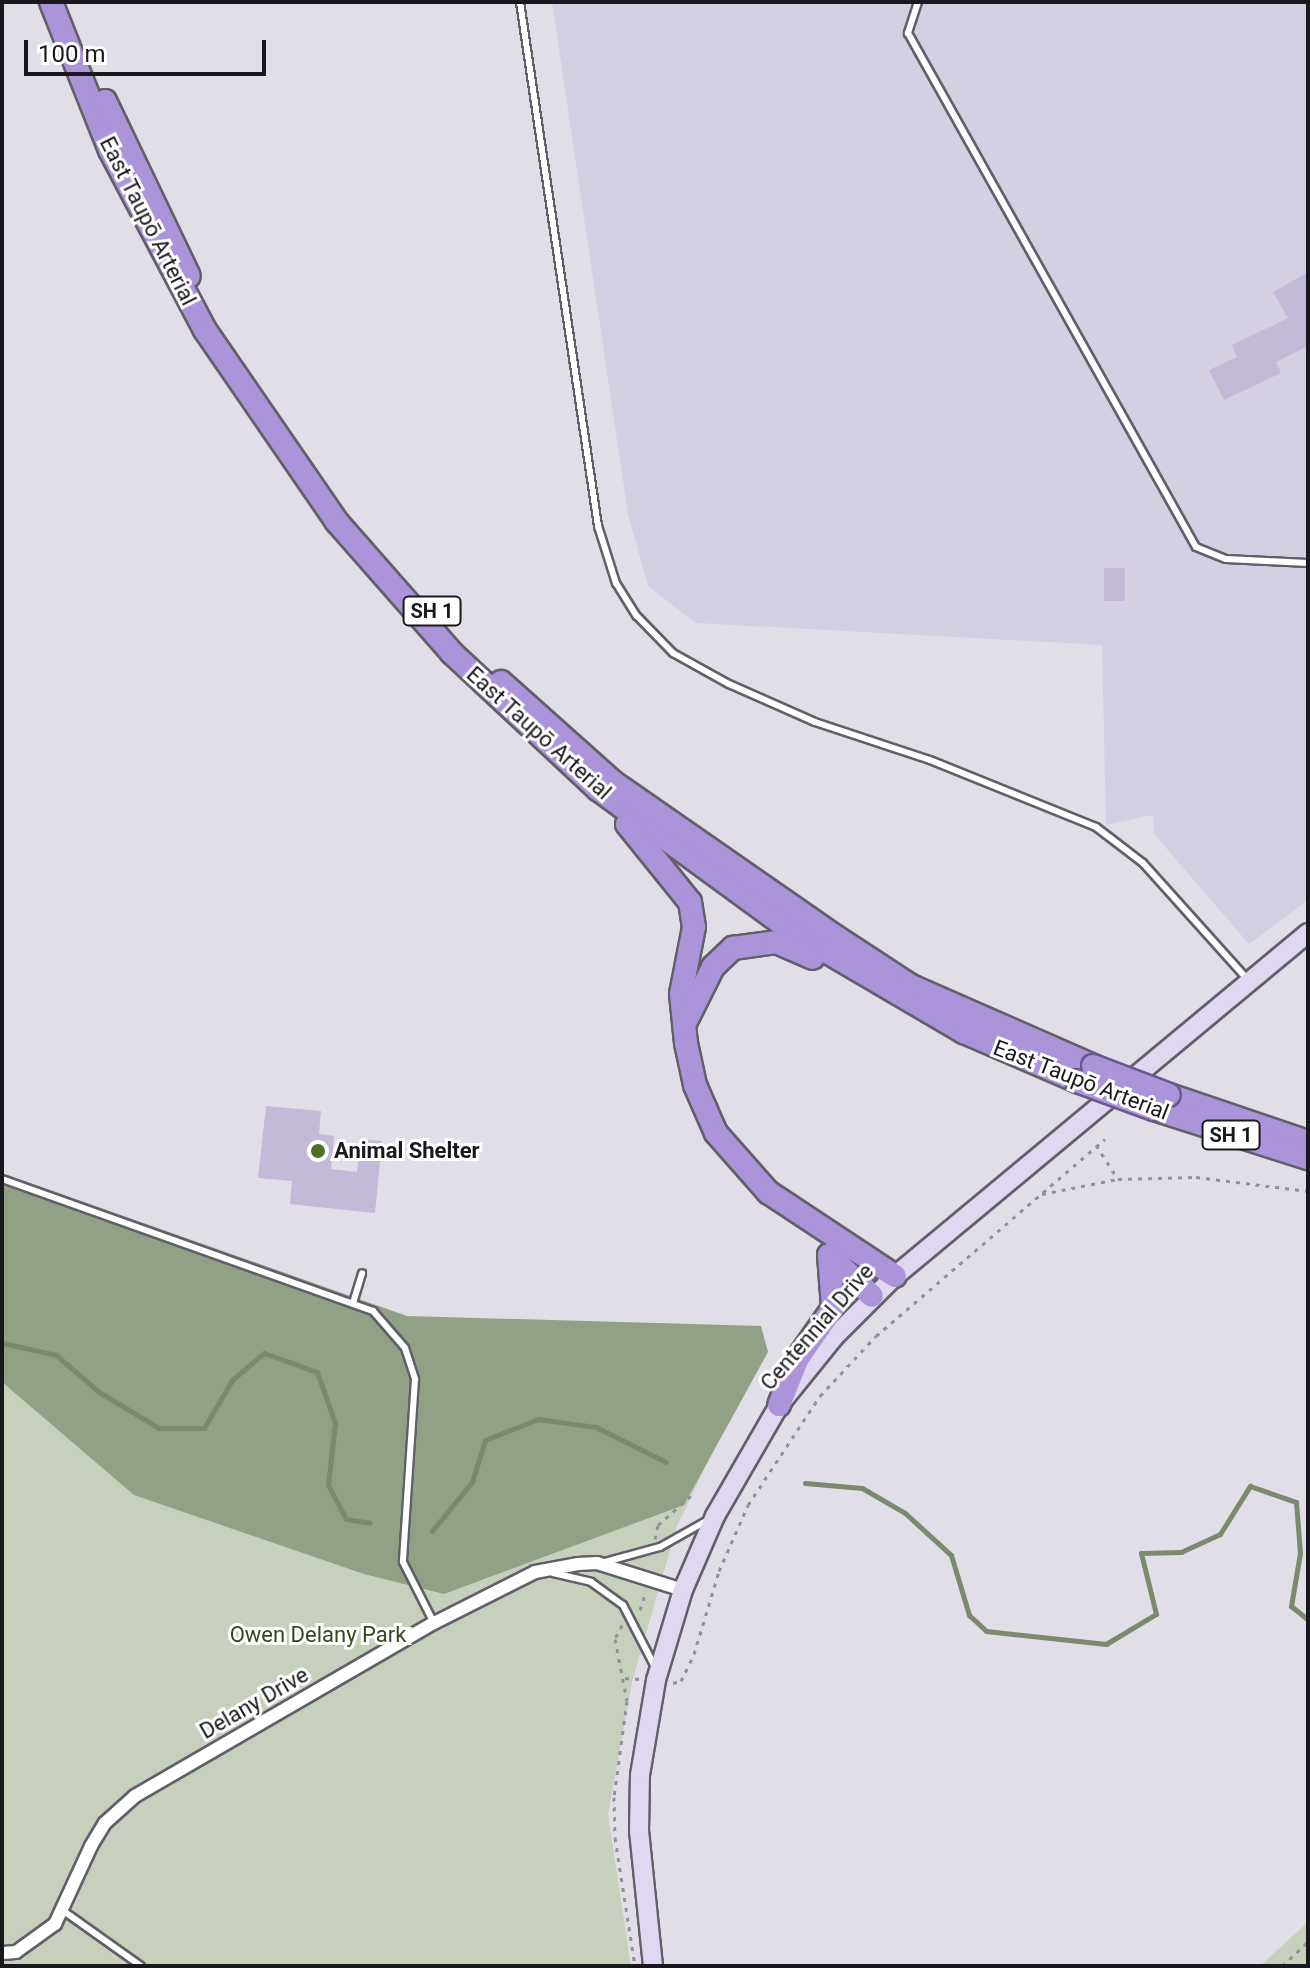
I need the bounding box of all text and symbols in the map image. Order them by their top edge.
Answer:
scale bar [28,24,270,74]
text: 100 m [38,40,105,68]
street label: East Taupō Arterial [94,132,202,310]
road number: SH 1 [402,595,462,627]
street label: East Taupō Arterial [461,661,617,805]
street label: East Taupō Arterial [989,1034,1173,1126]
road number: SH 1 [1201,1119,1261,1151]
place label: Animal Shelter [334,1138,480,1164]
marker: Animal Shelter [309,1142,327,1160]
street label: Centennial Drive [755,1258,879,1396]
park label: Owen Delany Park [230,1622,406,1648]
street label: Delany Drive [195,1661,313,1745]

